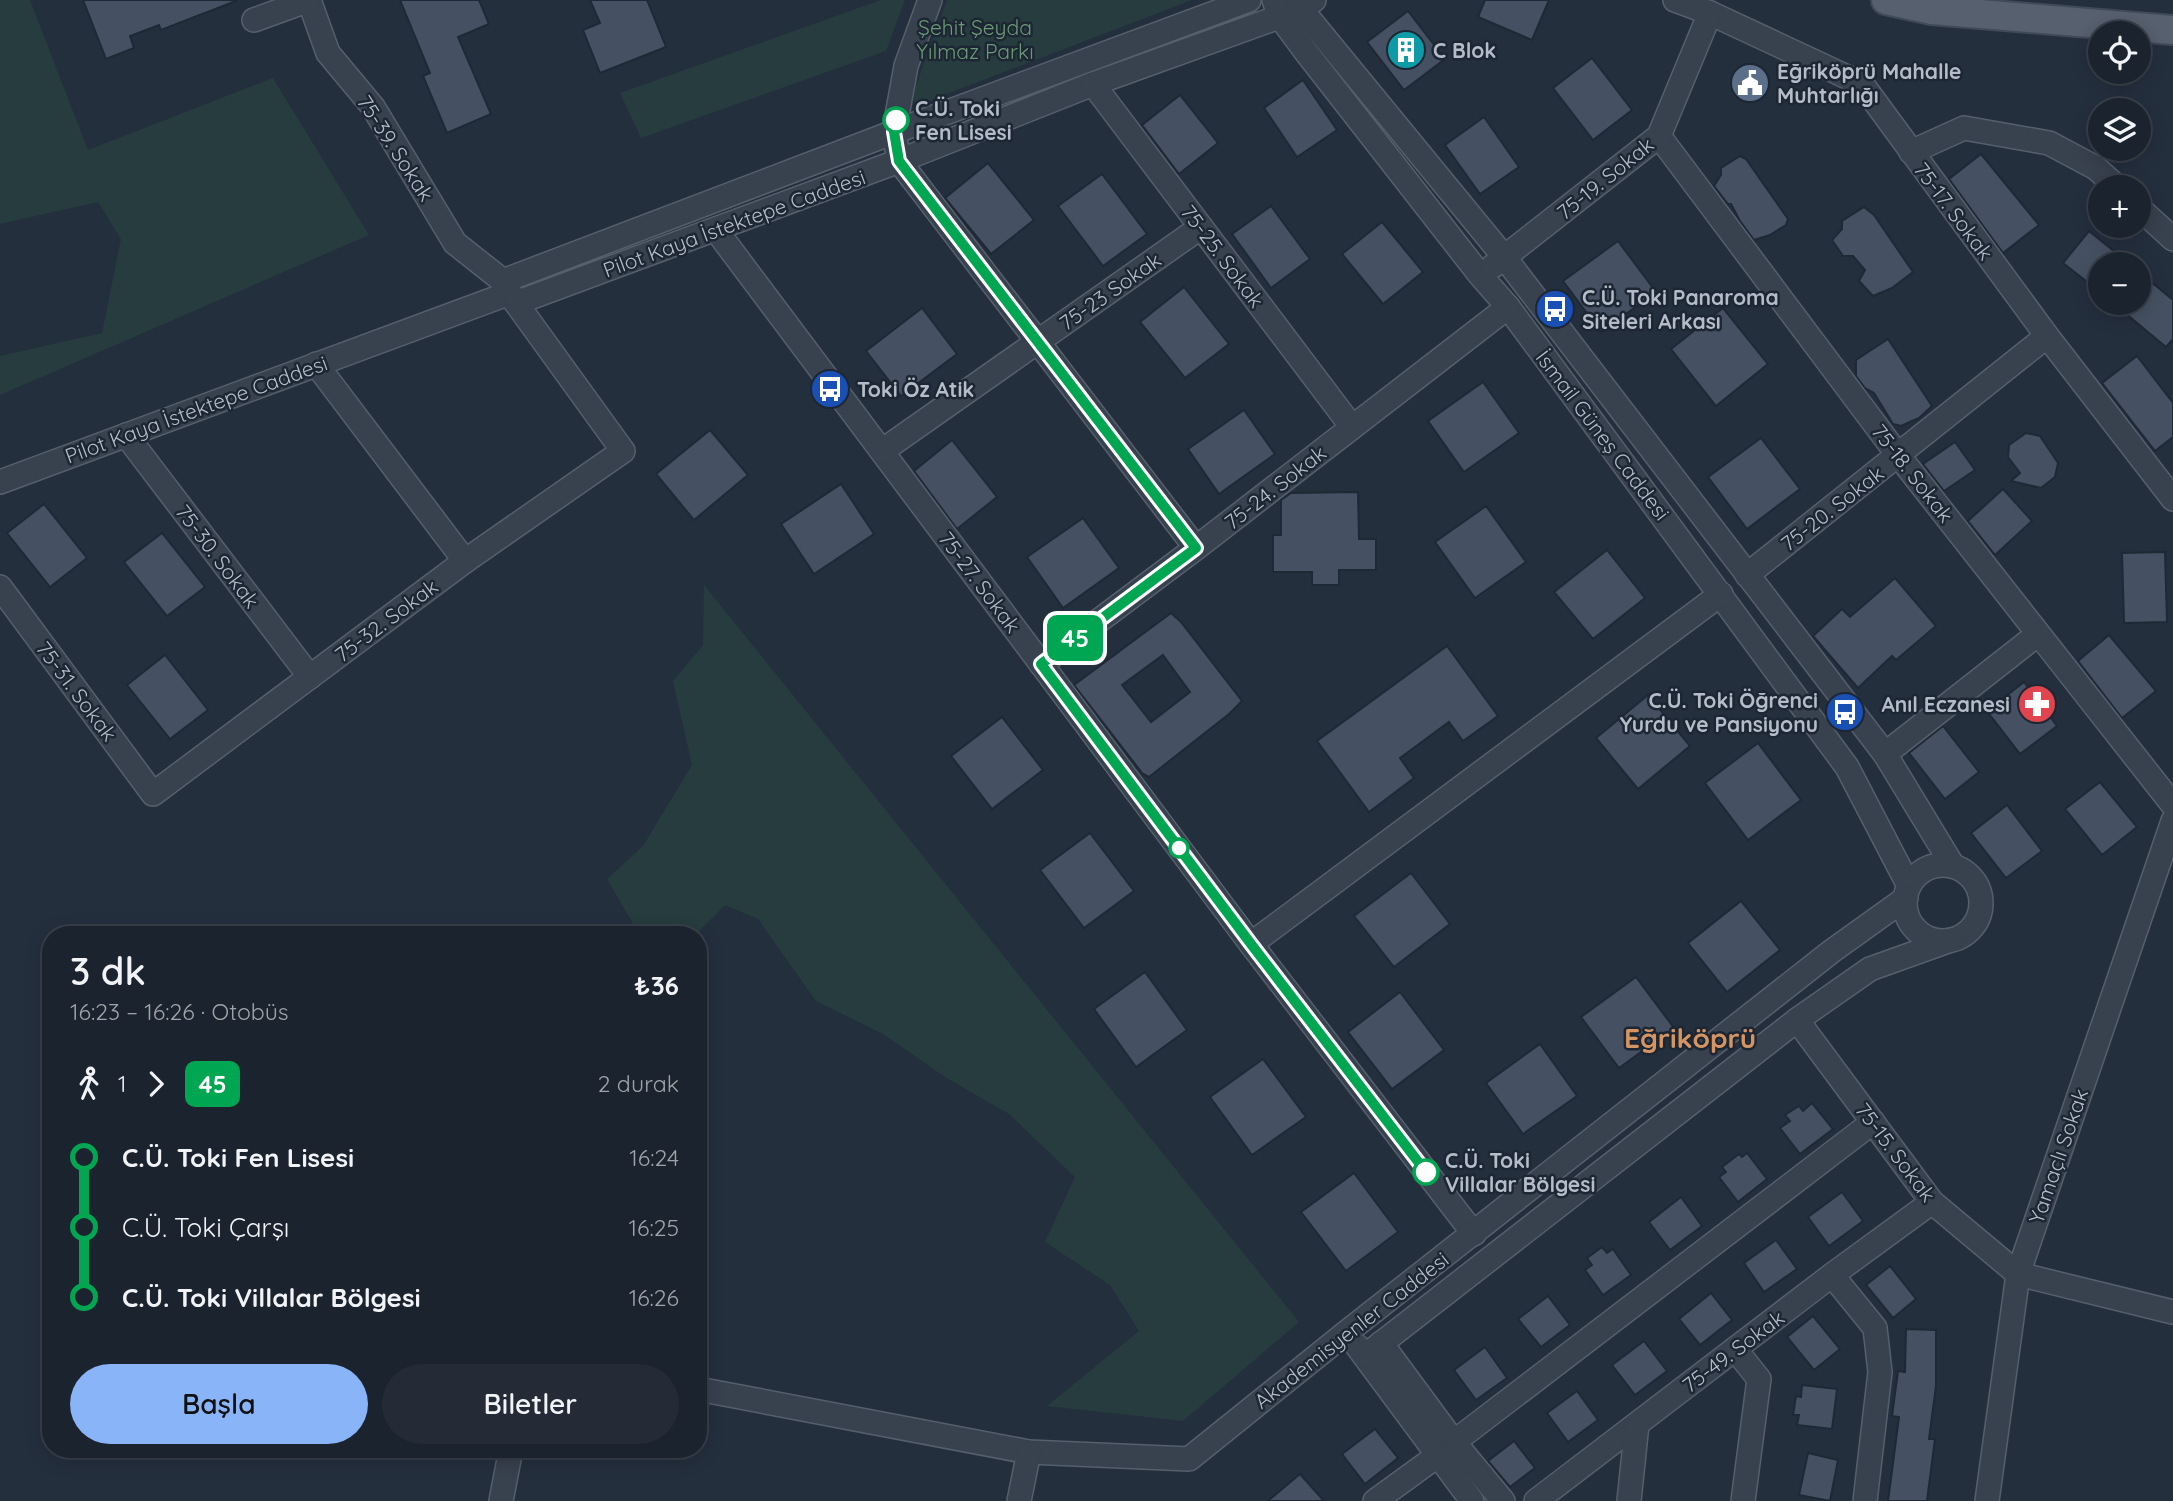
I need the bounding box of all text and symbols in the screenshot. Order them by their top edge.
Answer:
park label: Şehit Şeyda Yılmaz Parkı [916,14,1034,64]
map controls [2088,21,2151,315]
button: locate [2088,21,2151,84]
building icon: C Blok [1385,29,1427,71]
place label: C Blok [1433,37,1496,63]
place label: Eğriköprü Mahalle Muhtarlığı [1777,58,1961,108]
public building icon: Eğriköprü Mahalle Muhtarlığı [1729,62,1771,104]
street label: 75-39. Sokak [352,90,440,206]
place label: C.Ü. Toki Fen Lisesi [915,95,1012,145]
button: layers [2088,98,2151,161]
marker: C.Ü. Toki Fen Lisesi [883,107,909,133]
street label: 75-19. Sokak [1551,131,1659,225]
street label: 75-17. Sokak [1909,157,1999,265]
street label: Pilot Kaya İstektepe Caddesi [599,163,869,283]
button: + [2088,175,2151,238]
street label: 75-25. Sokak [1176,199,1270,313]
street label: 75-23 Sokak [1054,246,1166,336]
button: − [2088,252,2151,315]
place label: C.Ü. Toki Panaroma Siteleri Arkası [1582,284,1779,334]
bus stop icon: C.Ü. Toki Panaroma Siteleri Arkası [1534,288,1576,330]
street label: İsmail Güneş Caddesi [1531,345,1675,525]
street label: Pilot Kaya İstektepe Caddesi [61,349,331,469]
bus stop icon: Toki Öz Atik [809,368,851,410]
place label: Toki Öz Atik [857,376,974,402]
street label: 75-18. Sokak [1867,419,1959,527]
street label: 75-24. Sokak [1219,439,1331,535]
street label: 75-20. Sokak [1775,460,1889,556]
street label: 75-30. Sokak [171,499,265,613]
street label: 75-27. Sokak [933,526,1027,638]
street label: 75-32. Sokak [329,573,443,667]
line badge: 45 [1044,615,1106,661]
text: 45 [1061,623,1089,653]
street label: 75-31. Sokak [31,636,123,746]
pharmacy icon: Anıl Eczanesi [2016,683,2058,725]
place label: C.Ü. Toki Öğrenci Yurdu ve Pansiyonu [1620,687,1818,737]
bus stop icon: C.Ü. Toki Öğrenci Yurdu ve Pansiyonu [1824,691,1866,733]
place label: Anıl Eczanesi [1881,691,2010,717]
unlabelled marker [1169,838,1189,858]
text: 3 dk [70,947,146,995]
text: ₺36 [634,969,679,1002]
text: 16:23 – 16:26 · Otobüs [70,997,289,1026]
district label: Eğriköprü [1624,1020,1756,1055]
icon: walk [70,1065,108,1103]
icon: forward [137,1065,175,1103]
text: 1 [118,1069,127,1098]
text: 45 [199,1069,226,1099]
text: 2 durak [598,1069,679,1098]
street label: Yamaçlı Sokak [2023,1085,2093,1227]
street label: 75-15. Sokak [1850,1097,1942,1207]
text: C.Ü. Toki Fen Lisesi [122,1141,354,1174]
text: 16:24 [629,1143,679,1172]
place label: C.Ü. Toki Villalar Bölgesi [1445,1147,1595,1197]
marker: C.Ü. Toki Villalar Bölgesi [1413,1159,1439,1185]
text: C.Ü. Toki Çarşı [122,1211,289,1244]
text: 16:25 [629,1213,679,1242]
street label: Akademisyenler Caddesi [1249,1246,1453,1414]
text: C.Ü. Toki Villalar Bölgesi [122,1281,421,1314]
text: 16:26 [629,1283,679,1312]
street label: 75-49. Sokak [1677,1304,1789,1398]
button: Başla [70,1364,368,1444]
button: Biletler [382,1364,679,1444]

